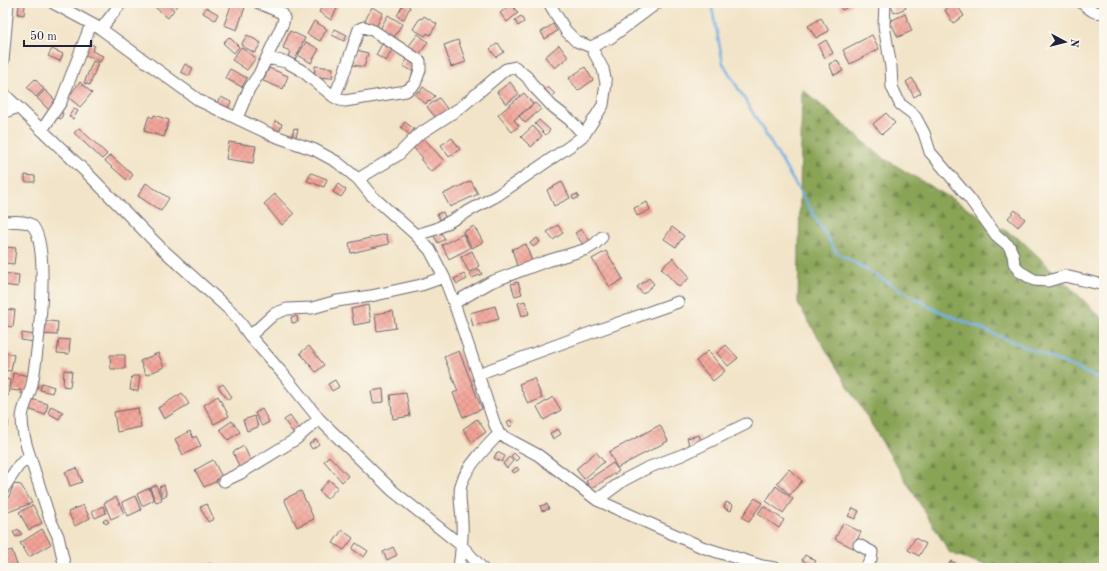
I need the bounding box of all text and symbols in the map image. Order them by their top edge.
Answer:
scale bar [24,22,91,48]
north arrow [1045,22,1085,62]
text: 50 m [30,30,57,43]
text: N [1067,38,1079,48]

